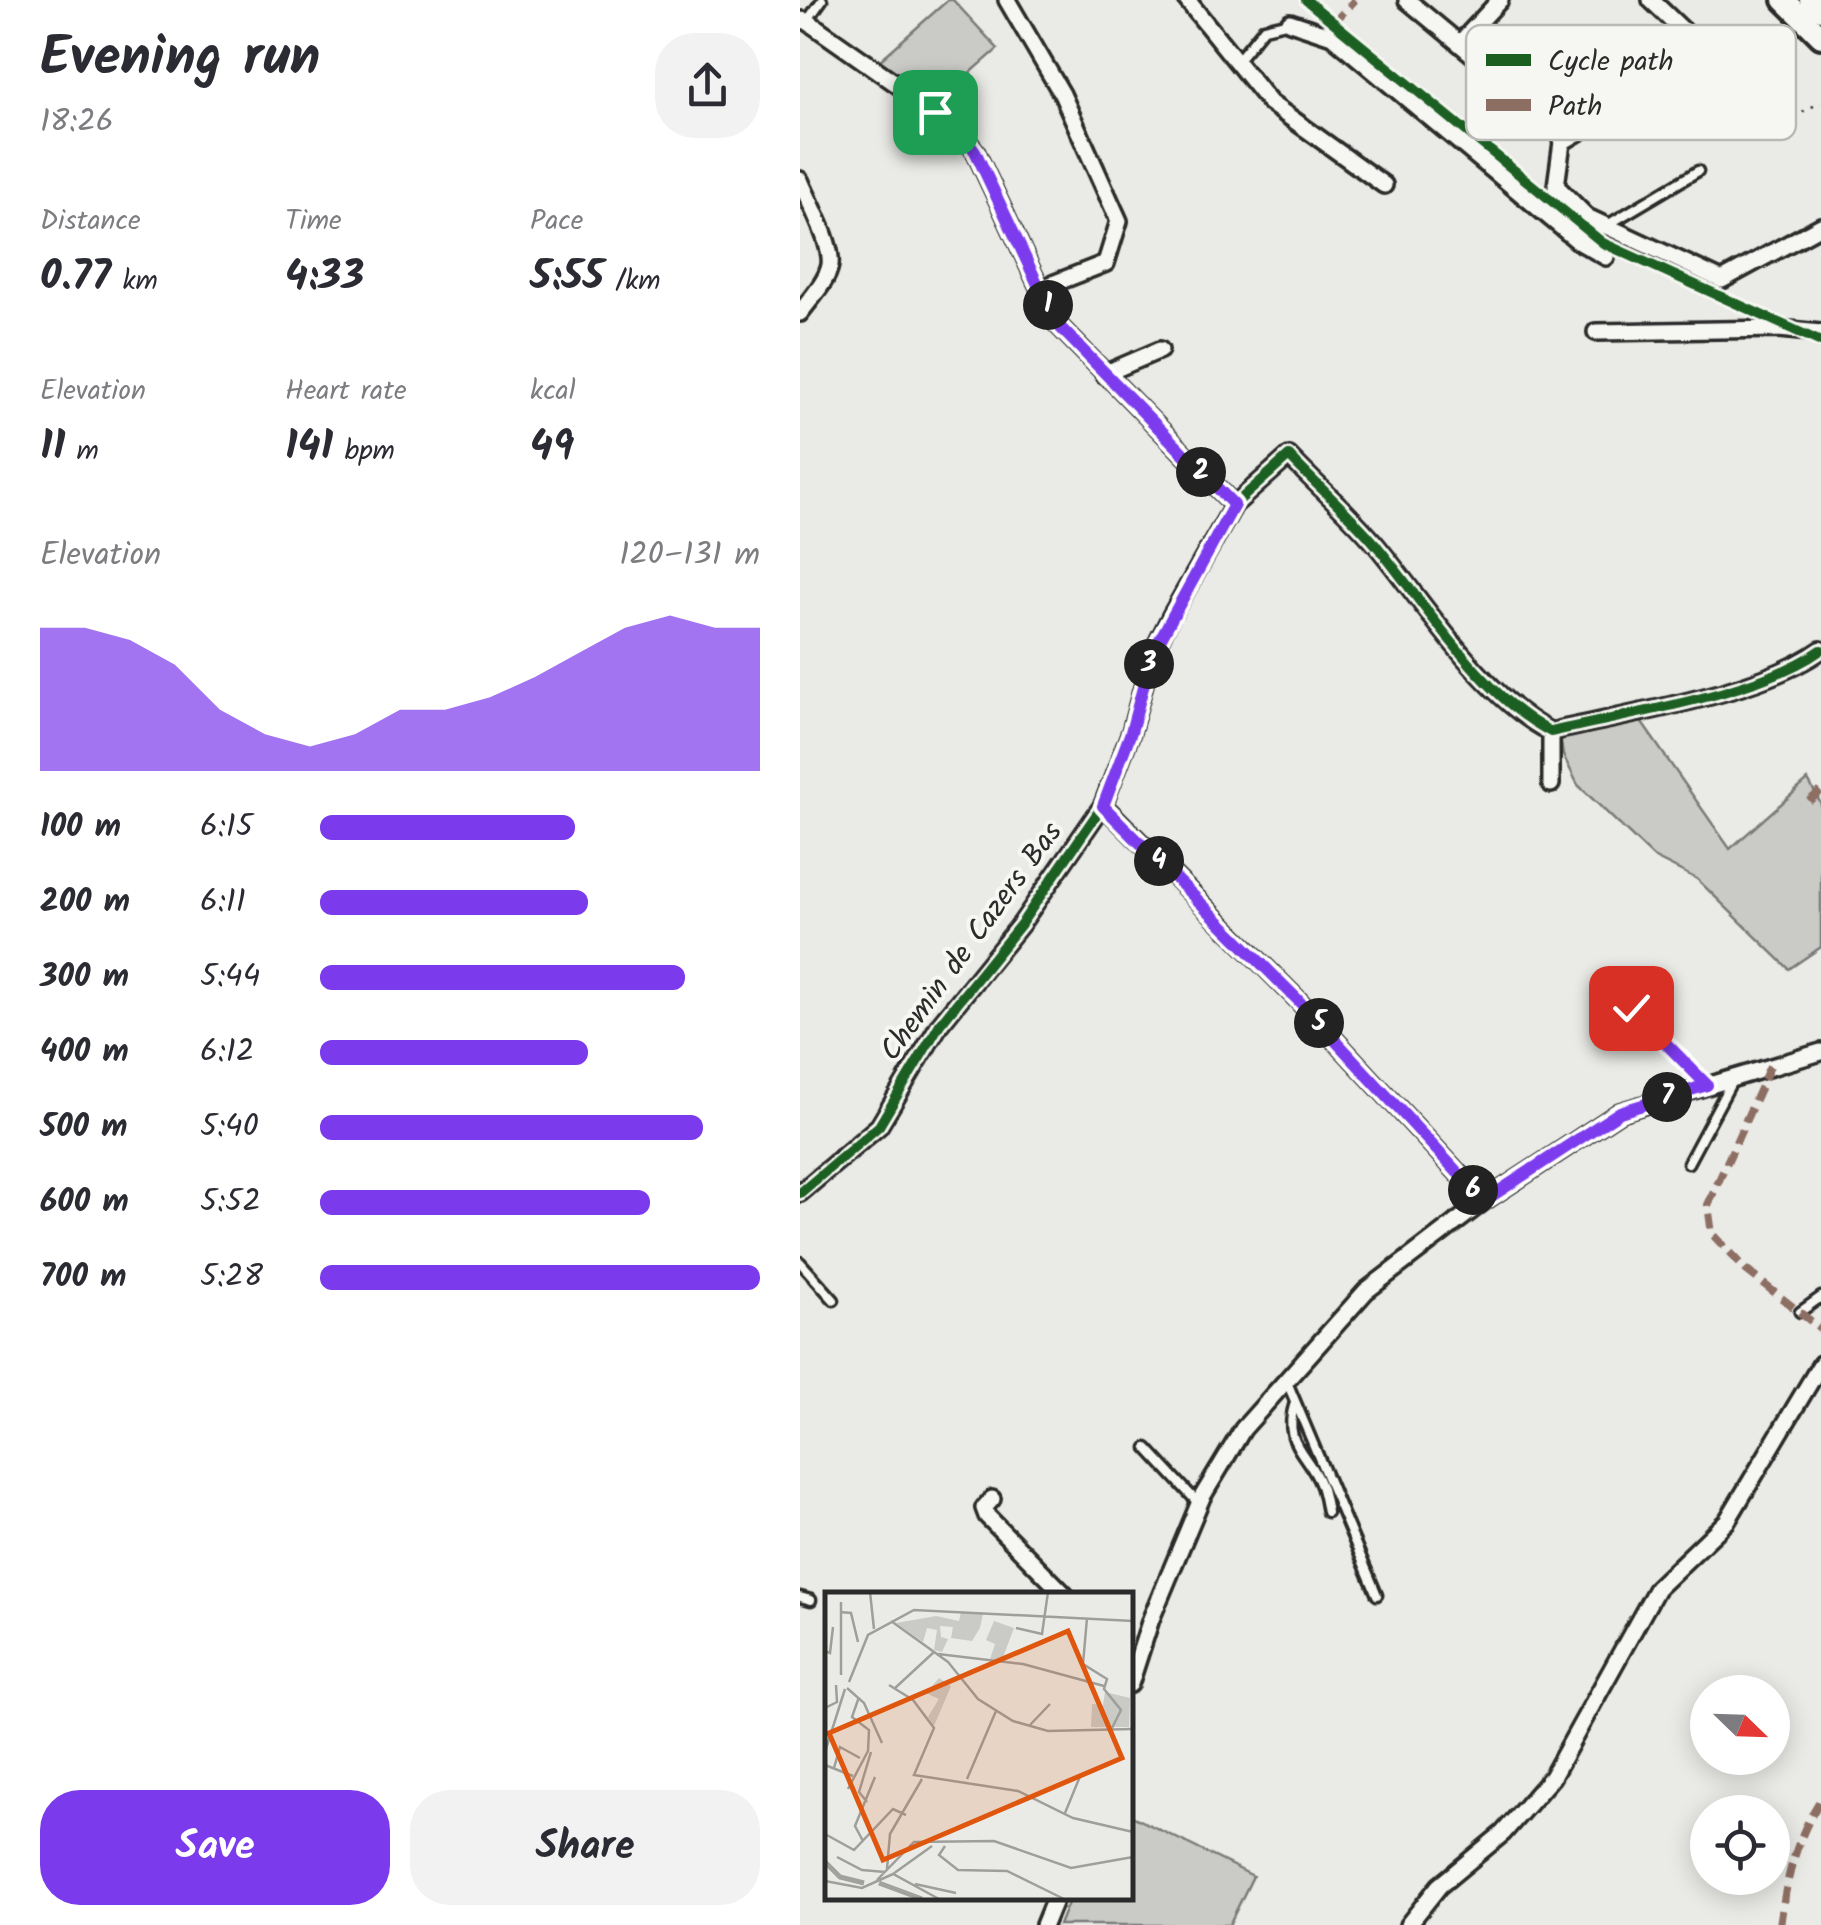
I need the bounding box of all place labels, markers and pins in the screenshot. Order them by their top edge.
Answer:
pin [893,70,978,155]
pin: 1 [1023,280,1073,330]
pin: 2 [1176,447,1226,497]
pin: 3 [1124,639,1174,689]
pin: 4 [1134,836,1184,886]
pin [1589,966,1674,1051]
pin: 5 [1294,998,1344,1048]
pin: 7 [1642,1072,1692,1122]
pin: 6 [1448,1165,1498,1215]

